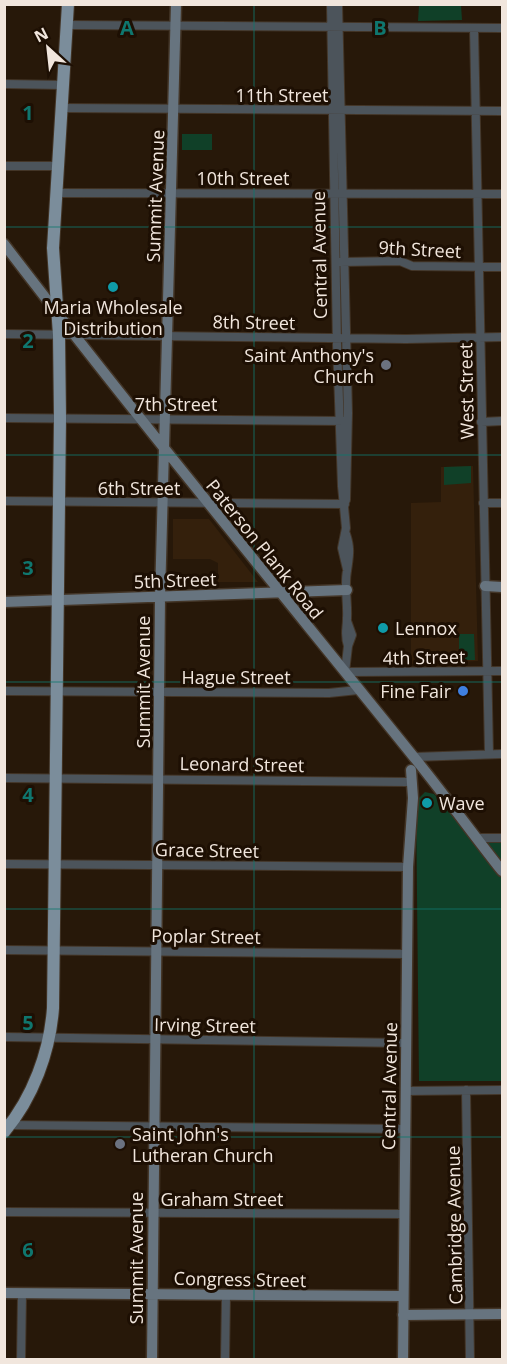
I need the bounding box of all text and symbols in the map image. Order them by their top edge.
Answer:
text: A [120,14,134,41]
text: B [373,14,387,41]
north arrow [18,18,78,78]
text: N [30,22,52,47]
street label: 11th Street [236,83,329,107]
text: 1 [22,99,34,126]
street label: Summit Avenue [141,129,169,263]
street label: 10th Street [197,166,290,190]
street label: Central Avenue [306,191,332,319]
street label: 9th Street [378,235,462,263]
marker: Maria Wholesale Distribution [106,280,120,294]
place label: Maria Wholesale Distribution [43,295,183,340]
street label: 8th Street [212,309,296,335]
text: 2 [22,327,34,354]
street label: West Street [453,342,479,440]
place label: Saint Anthony's Church [244,343,374,388]
marker: Saint Anthony's Church [379,358,393,372]
street label: 7th Street [135,392,217,416]
street label: Paterson Plank Road [201,474,329,624]
street label: 6th Street [98,476,180,500]
text: 3 [22,554,34,581]
street label: 5th Street [133,567,217,593]
street label: Summit Avenue [131,616,155,748]
place label: Lennox [395,616,457,640]
marker: Lennox [376,621,390,635]
street label: 4th Street [382,644,466,670]
street label: Hague Street [181,665,291,689]
place label: Fine Fair [380,679,452,703]
marker: Fine Fair [456,684,470,698]
street label: Leonard Street [179,751,305,777]
text: 4 [22,781,34,808]
place label: Wave [439,791,485,815]
marker: Wave [420,796,434,810]
street label: Grace Street [155,837,259,863]
street label: Poplar Street [151,923,261,949]
text: 5 [22,1009,34,1036]
street label: Irving Street [154,1012,256,1038]
street label: Central Avenue [376,1022,402,1150]
place label: Saint John's Lutheran Church [132,1122,274,1167]
marker: Saint John's Lutheran Church [113,1137,127,1151]
street label: Cambridge Avenue [441,1145,467,1305]
street label: Graham Street [160,1187,284,1211]
street label: Summit Avenue [124,1192,148,1324]
text: 6 [22,1236,34,1263]
street label: Congress Street [174,1266,306,1292]

